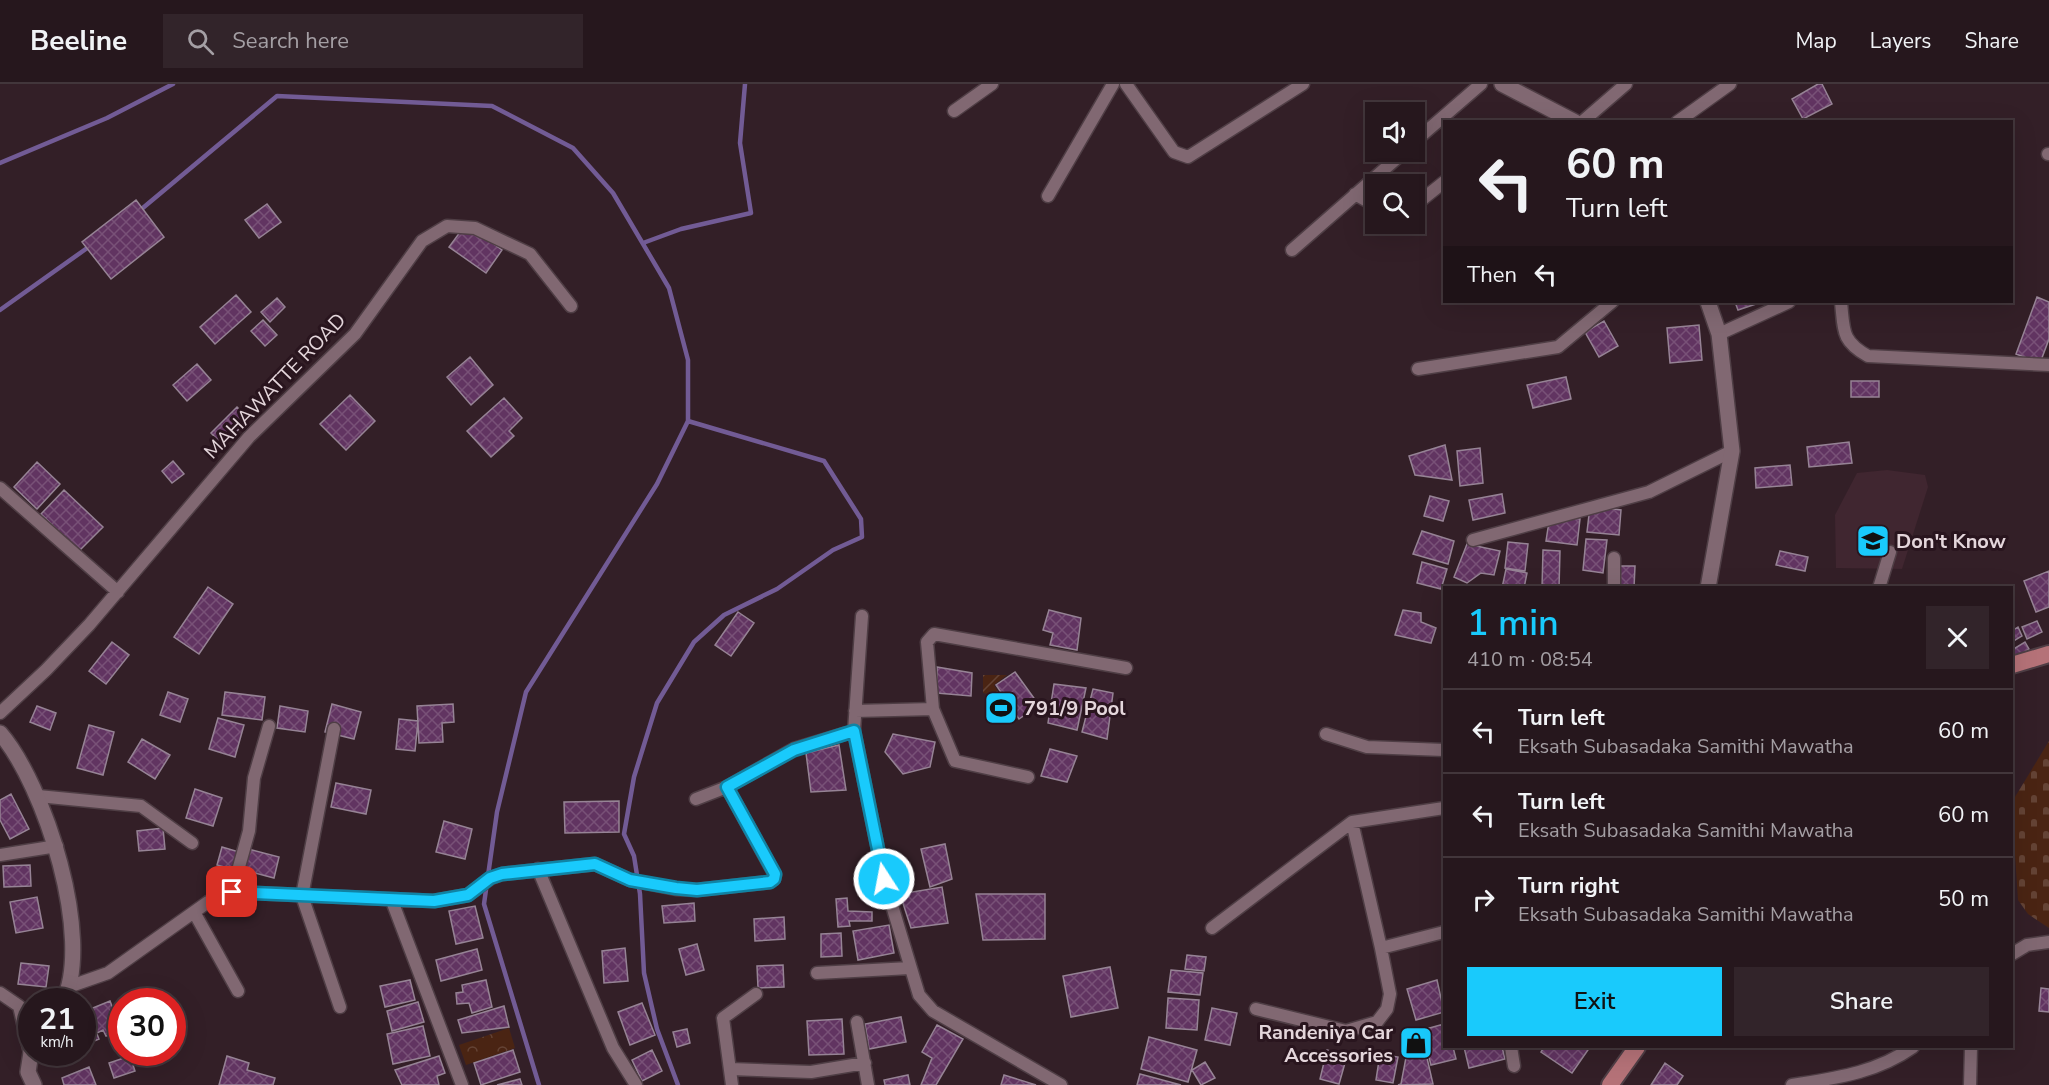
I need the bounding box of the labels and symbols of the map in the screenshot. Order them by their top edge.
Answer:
street label: MAHAWATTE ROAD [198,307,352,465]
school or university icon: Don't Know [1855,523,1891,559]
place label: Don't Know [1896,528,2006,555]
sports icon: 791/9 Pool [983,690,1019,726]
place label: 791/9 Pool [1024,695,1126,722]
position arrow [852,847,916,911]
pin [206,866,257,917]
speed limit sign: 30 [108,988,186,1066]
place label: Randeniya Car Accessories [1258,1019,1393,1069]
shop icon: Randeniya Car Accessories [1398,1025,1434,1061]

